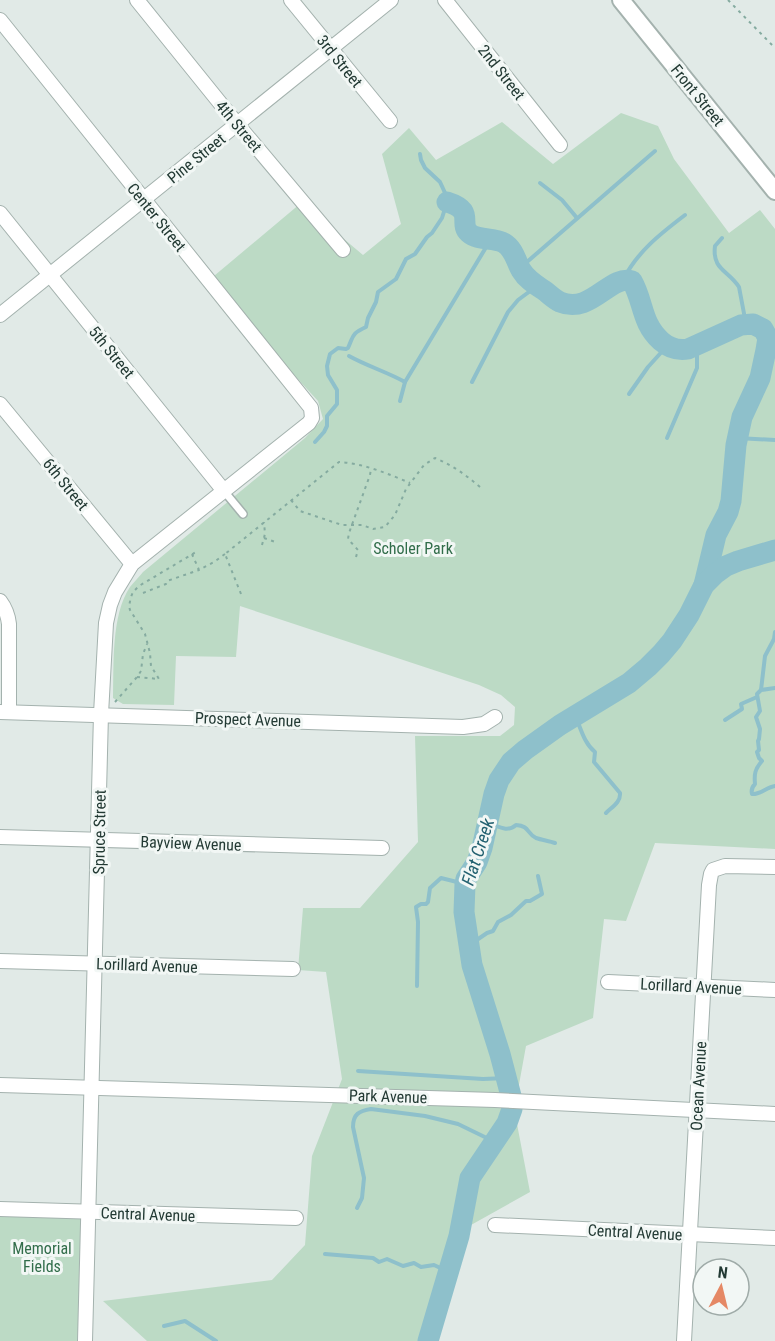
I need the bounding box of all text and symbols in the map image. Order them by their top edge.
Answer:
street label: 3rd Street [313,31,367,91]
street label: 2nd Street [474,41,529,104]
street label: Front Street [667,61,728,130]
street label: 4th Street [212,97,266,156]
street label: Pine Street [164,129,229,187]
street label: Center Street [123,179,190,256]
street label: 5th Street [85,322,139,382]
street label: 6th Street [39,454,93,514]
park label: Scholer Park [373,539,454,558]
street label: Prospect Avenue [195,708,301,731]
street label: Spruce Street [89,789,110,875]
water label: Flat Creek [457,815,499,888]
street label: Bayview Avenue [140,832,242,855]
street label: Lorillard Avenue [96,954,198,977]
street label: Lorillard Avenue [640,974,742,999]
street label: Ocean Avenue [687,1041,710,1131]
street label: Park Avenue [349,1086,427,1107]
street label: Central Avenue [100,1203,196,1226]
street label: Central Avenue [587,1221,683,1244]
park label: Memorial Fields [12,1239,72,1276]
north arrow [691,1257,751,1317]
text: N [717,1263,729,1283]

